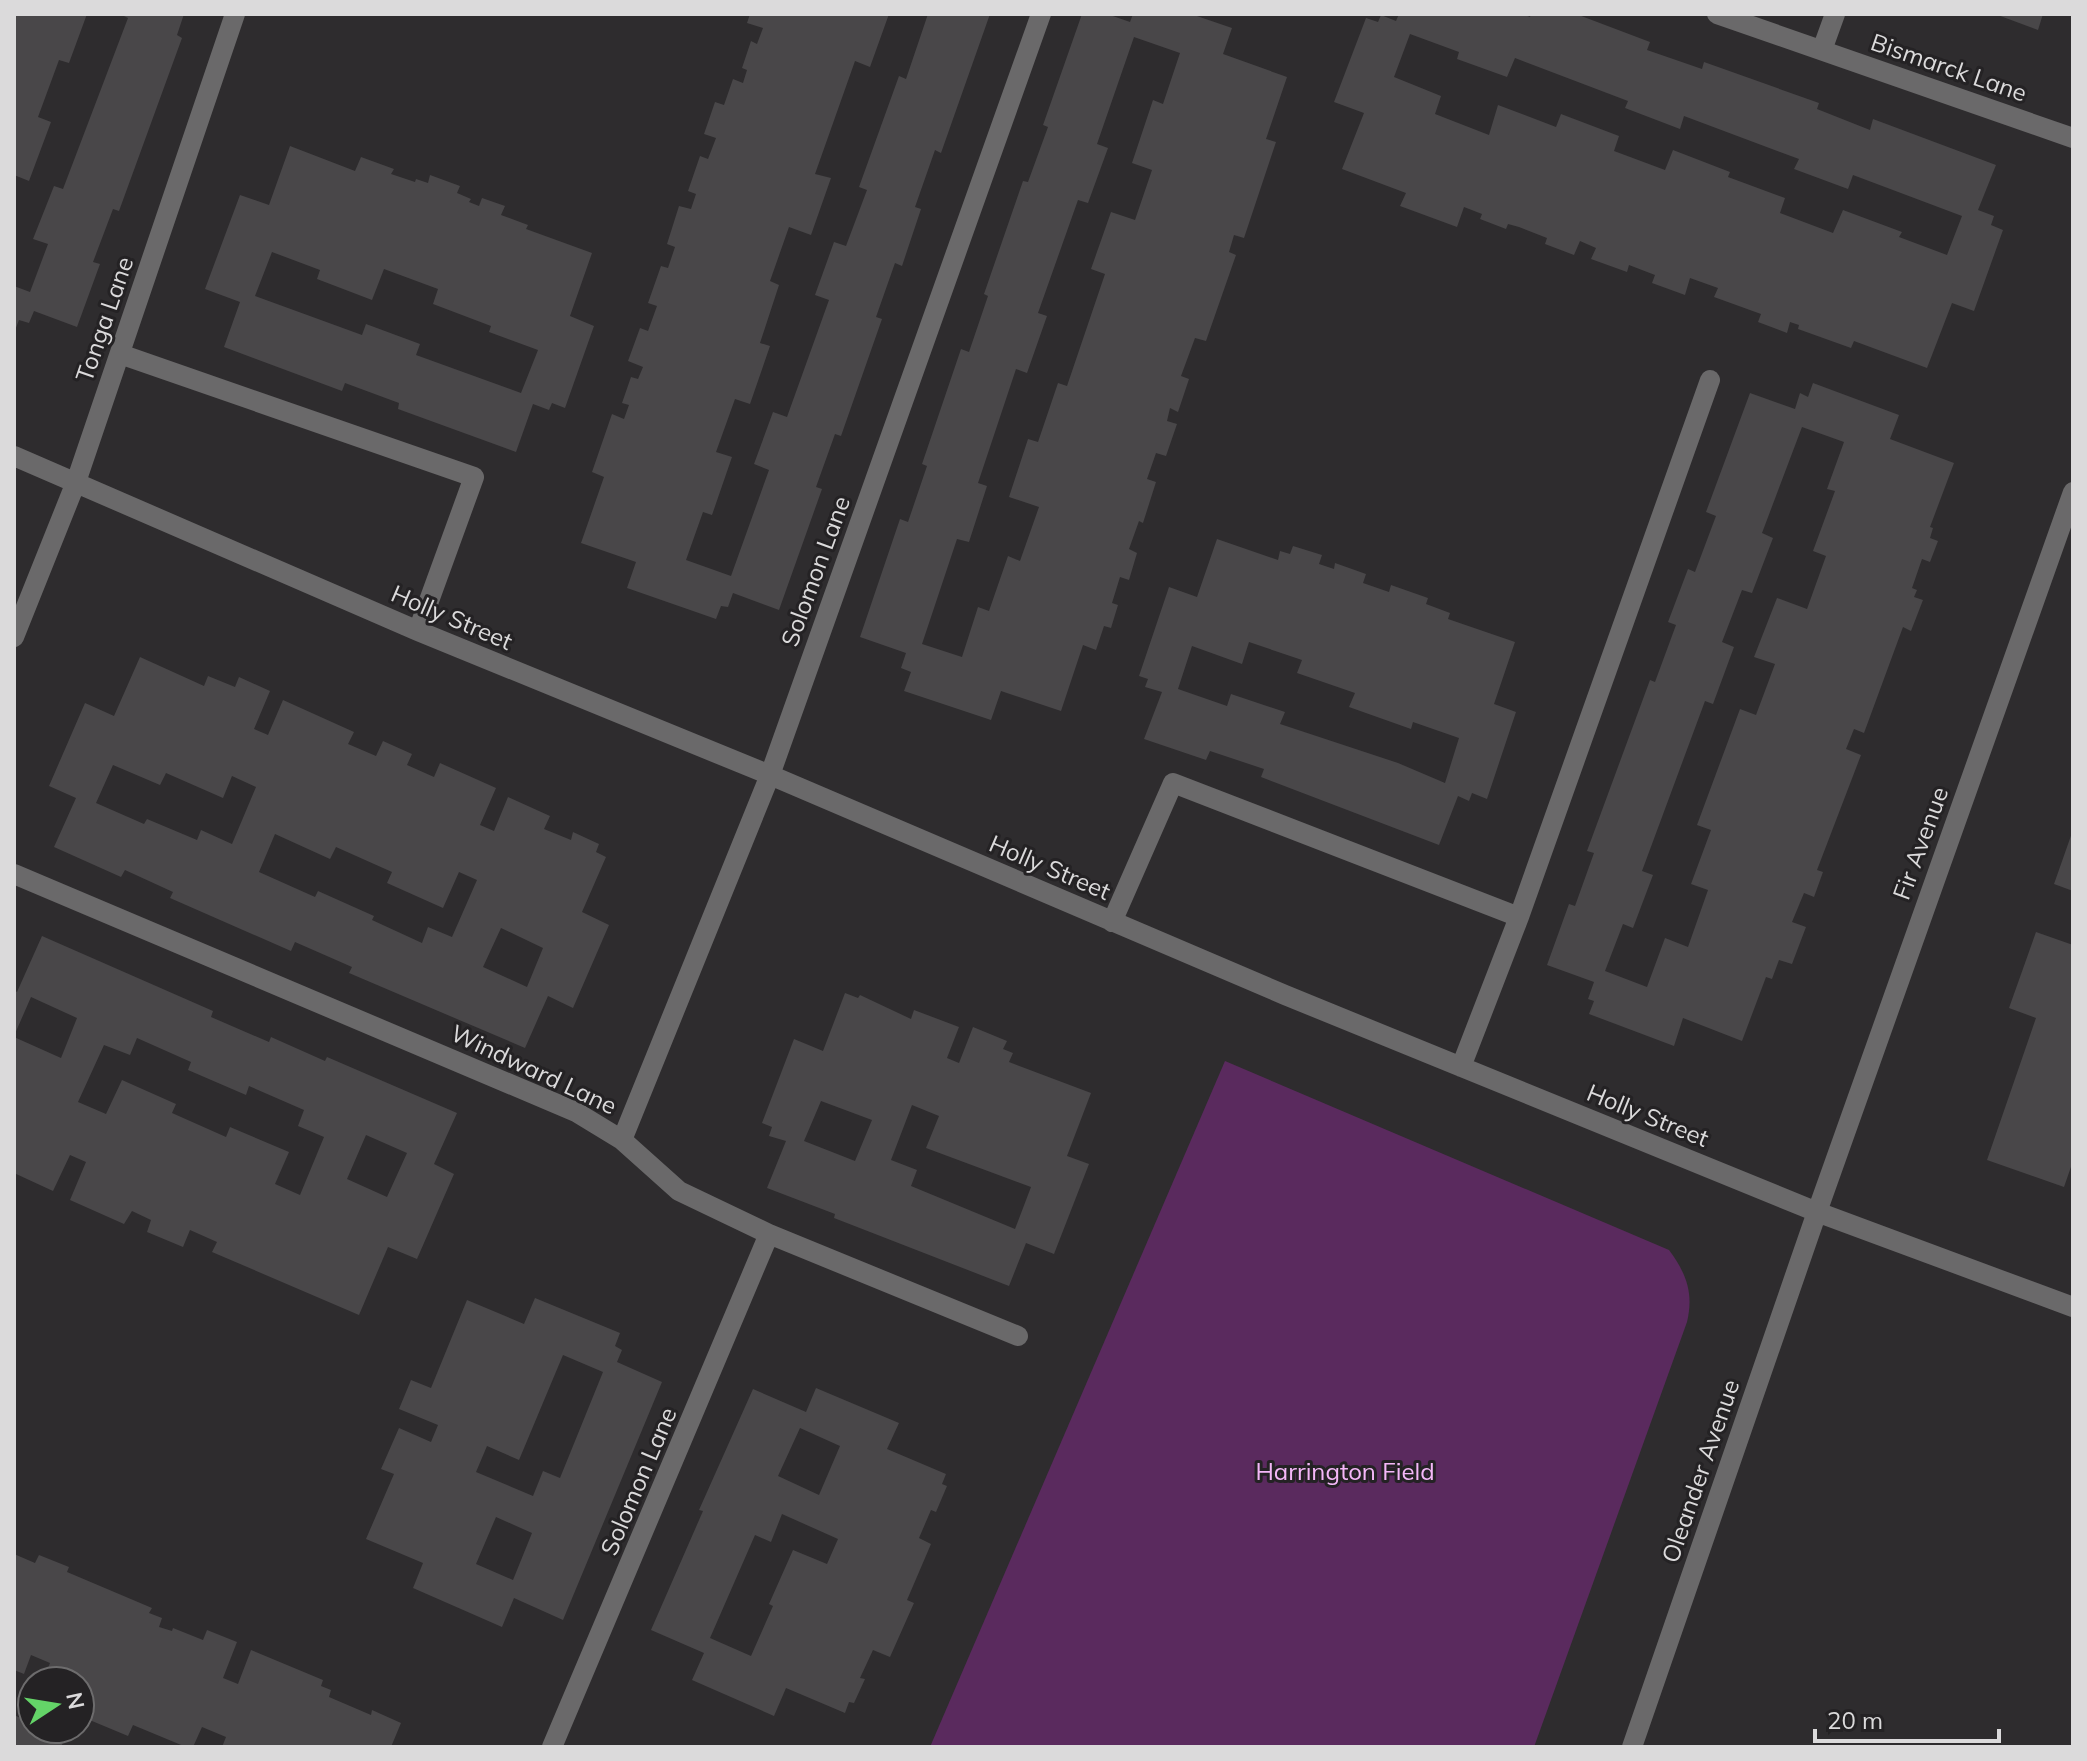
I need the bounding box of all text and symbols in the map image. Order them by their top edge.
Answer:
street label: Bismarck Lane [1867,26,2031,108]
street label: Tonga Lane [69,253,139,385]
street label: Solomon Lane [774,492,856,650]
street label: Holly Street [387,578,517,656]
street label: Fir Avenue [1886,783,1954,903]
street label: Holly Street [985,828,1115,906]
street label: Windward Lane [446,1017,622,1121]
street label: Holly Street [1583,1077,1713,1153]
street label: Oleander Avenue [1655,1375,1745,1567]
street label: Solomon Lane [593,1403,683,1559]
park label: Harrington Field [1255,1456,1435,1486]
north arrow [16,1665,96,1745]
text: N [60,1690,91,1712]
scale bar [1815,1693,1999,1743]
text: 20 m [1827,1705,1883,1735]

